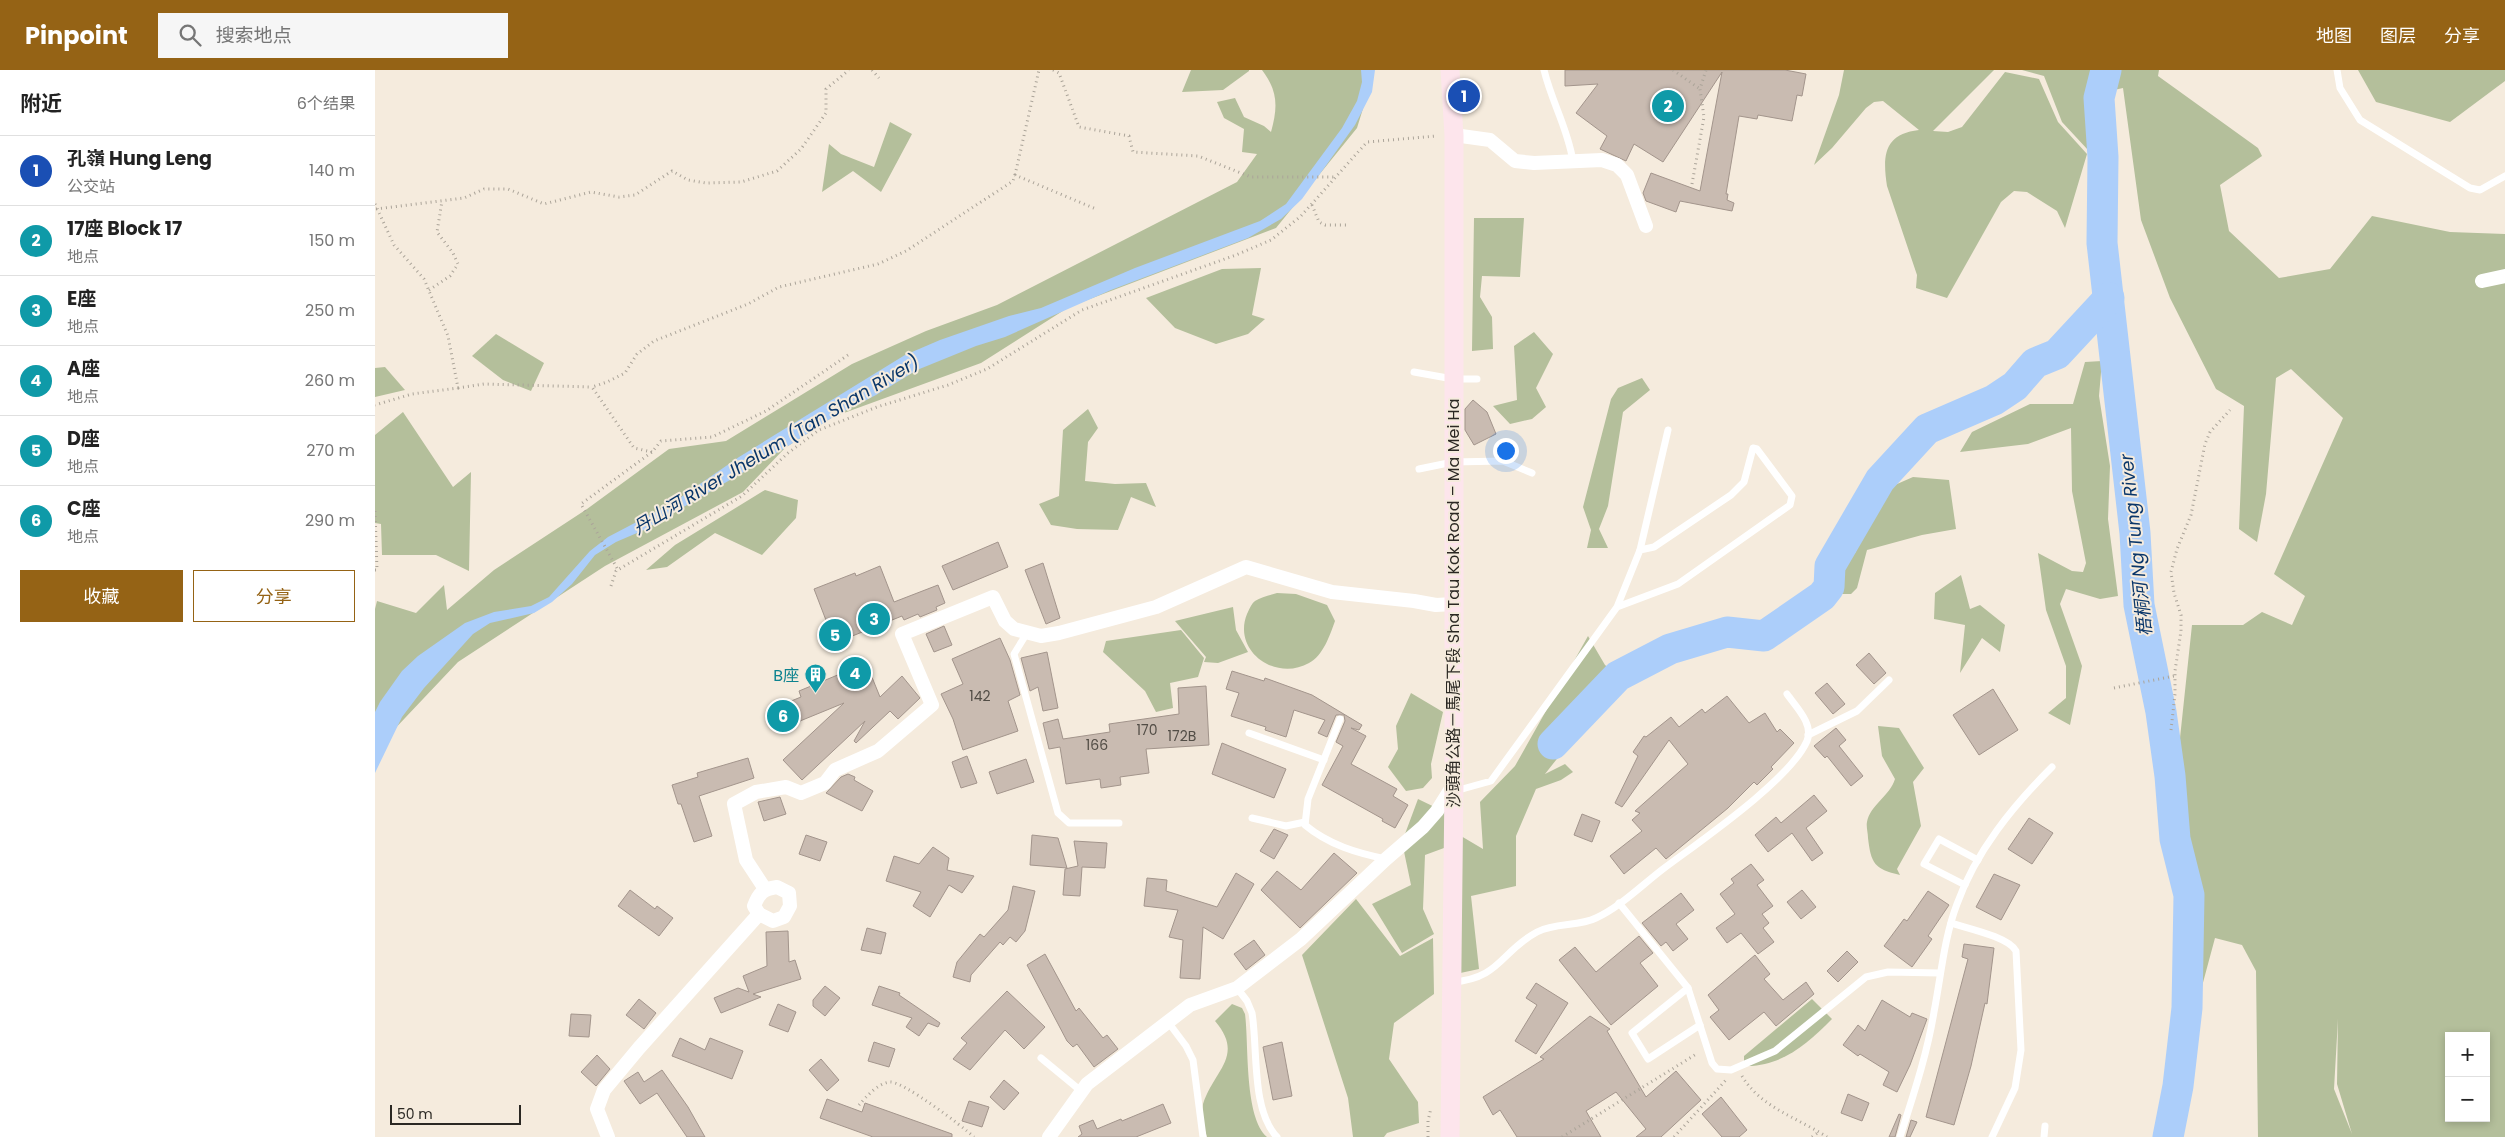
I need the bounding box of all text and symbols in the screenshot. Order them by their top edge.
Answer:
search box [158,13,508,58]
text: Pinpoint [25,19,128,52]
icon: search [176,21,204,49]
text: 搜索地点 [216,22,292,49]
text: 地图 [2316,23,2352,48]
text: 图层 [2380,23,2416,48]
text: 分享 [2444,23,2480,48]
pin: 1 [1448,77,1480,115]
pin: 2 [1652,87,1684,125]
text: 附近 [20,89,62,118]
text: 6个结果 [297,92,355,115]
text: 孔嶺 Hung Leng [67,145,212,172]
text: 1 [33,159,39,182]
text: 140 m [309,159,355,182]
text: 公交站 [67,175,115,198]
text: 17座 Block 17 [67,215,182,242]
text: 2 [31,229,41,252]
text: 150 m [309,229,355,252]
text: 地点 [67,245,99,268]
text: E座 [67,285,96,312]
text: 3 [31,299,41,322]
text: 250 m [305,299,355,322]
text: 地点 [67,315,99,338]
water label: 丹山河 River Jhelum (Tan Shan River) [628,349,923,540]
text: A座 [67,355,100,382]
text: 4 [31,369,41,392]
text: 260 m [305,369,355,392]
text: 地点 [67,385,99,408]
street label: 沙頭角公路－馬尾下段 Sha Tau Kok Road – Ma Mei Ha [1442,399,1465,807]
text: D座 [67,425,100,452]
your location [1493,438,1519,464]
text: 5 [31,439,41,462]
text: 270 m [306,439,355,462]
water label: 梧桐河 Ng Tung River [2113,451,2158,637]
text: 地点 [67,455,99,478]
text: C座 [67,495,100,522]
text: 6 [31,509,41,532]
text: 290 m [305,509,355,532]
text: 地点 [67,525,99,548]
button: 收藏 [20,570,183,622]
button: 分享 [193,570,355,622]
pin: 3 [858,600,890,638]
pin: 5 [819,616,851,654]
pin: 4 [839,654,871,692]
building icon: B座 [803,663,827,694]
place label: B座 [773,664,799,687]
house number: 142 [969,686,991,706]
pin: 6 [767,697,799,735]
house number: 170 [1137,720,1157,740]
house number: 172B [1168,726,1196,746]
house number: 166 [1086,735,1108,755]
map controls [2445,1032,2490,1122]
button: + [2445,1032,2490,1077]
button: − [2445,1077,2490,1122]
scale bar [390,1102,521,1125]
text: 50 m [397,1104,433,1124]

